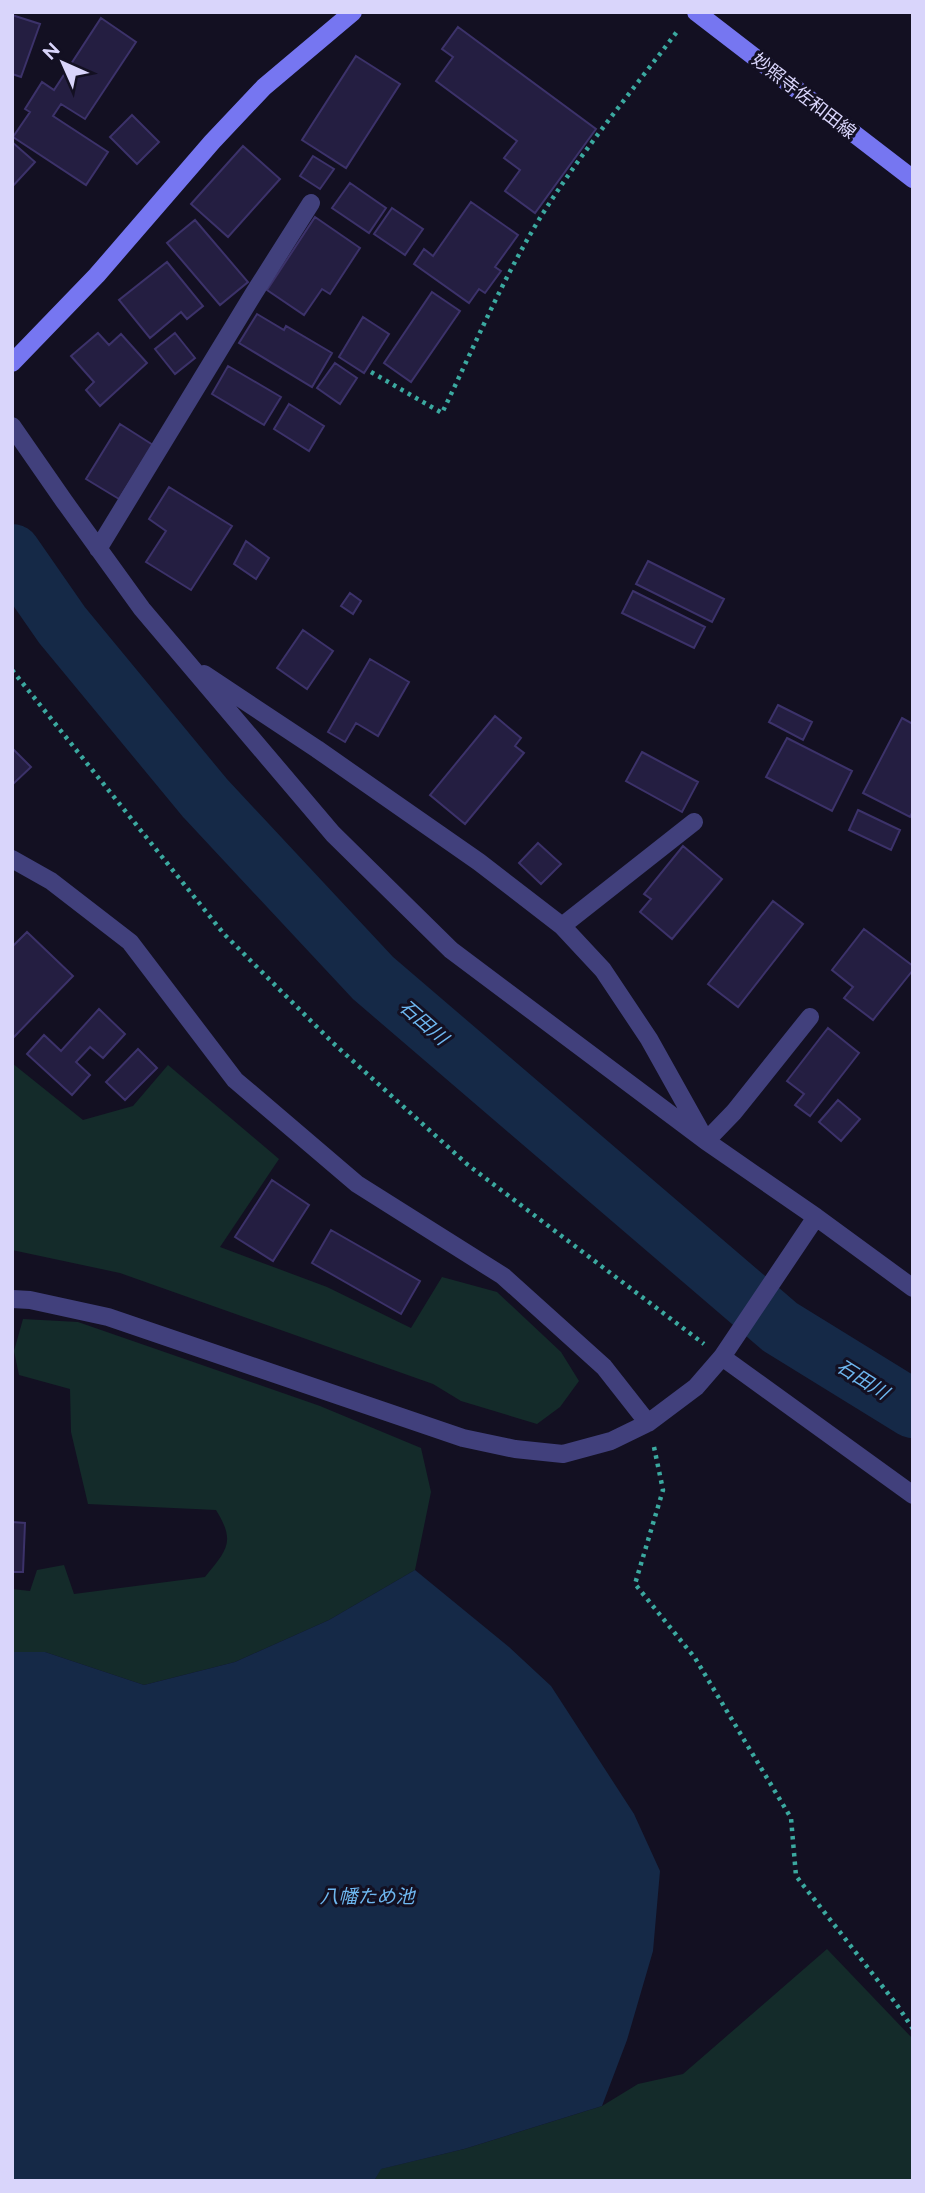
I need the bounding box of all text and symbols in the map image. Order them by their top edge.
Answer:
north arrow [28,28,98,98]
text: N [38,38,64,64]
street label: 妙照寺佐和田線 [748,49,860,143]
water label: 石田川 [395,995,454,1050]
water label: 石田川 [833,1355,895,1404]
water label: 八幡ため池 [319,1885,416,1907]

